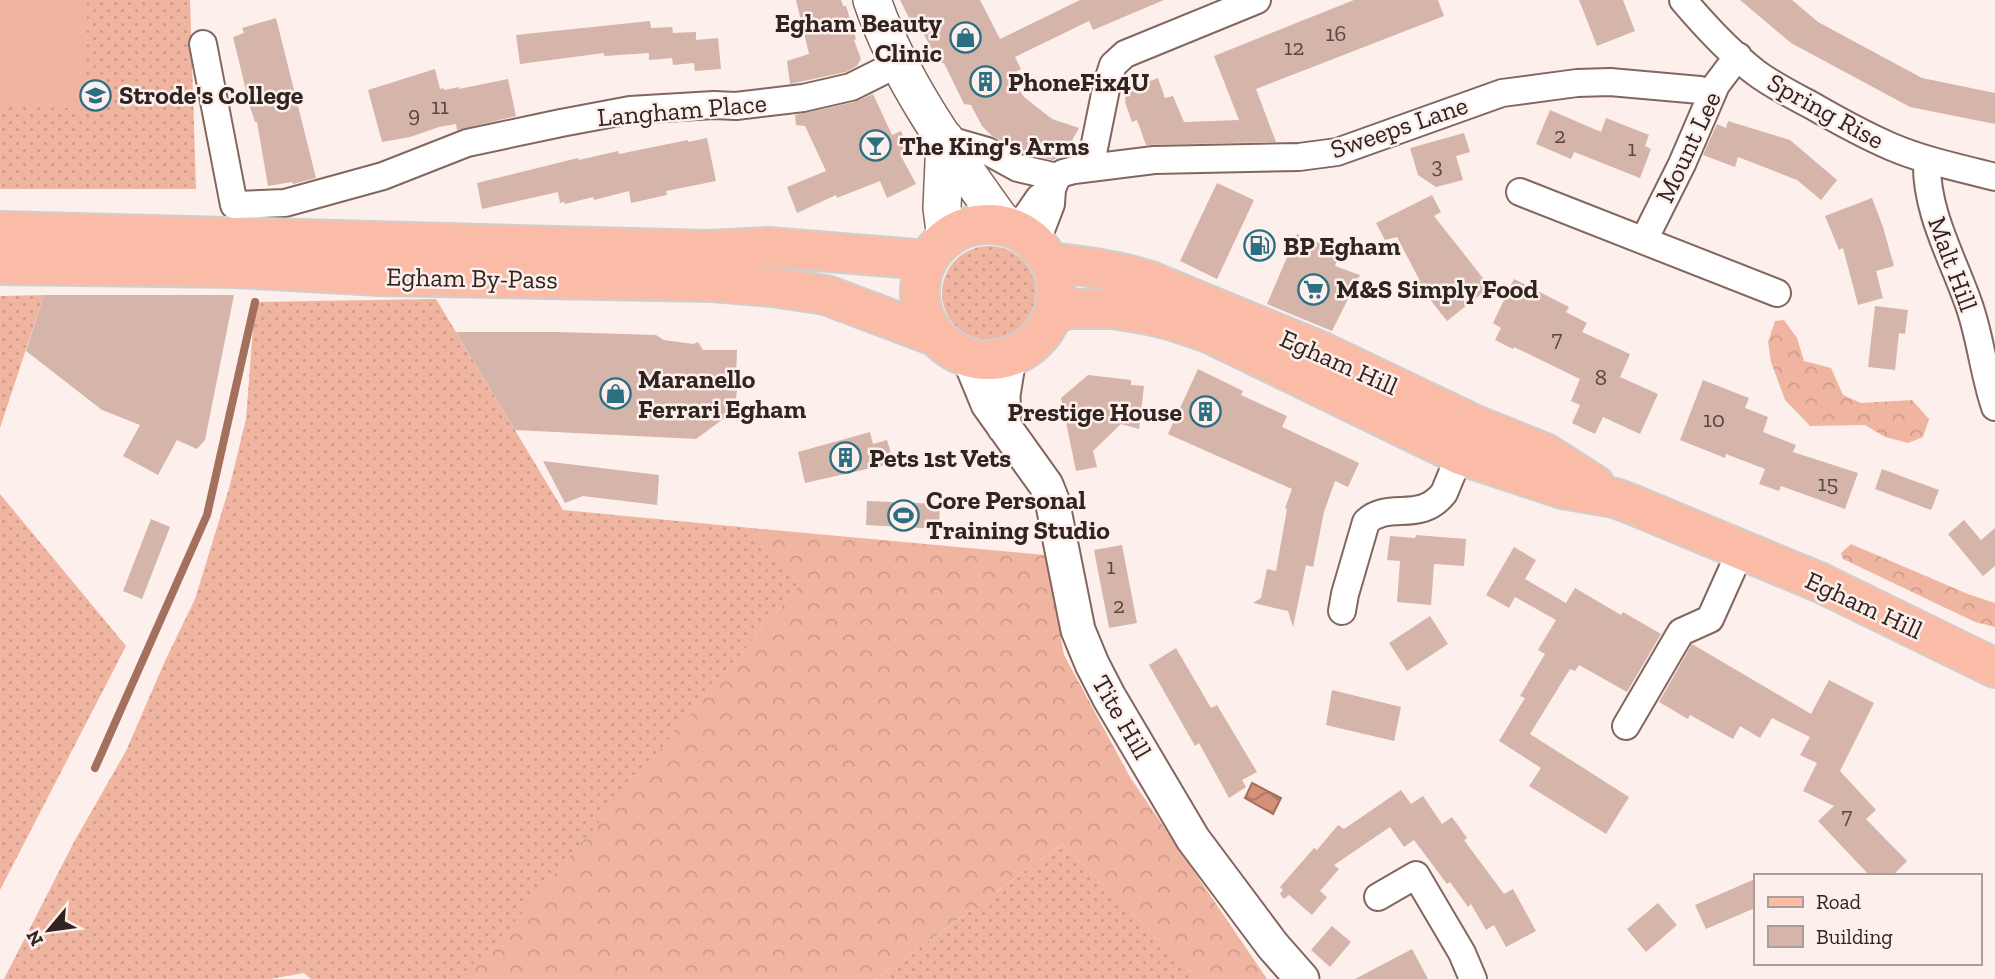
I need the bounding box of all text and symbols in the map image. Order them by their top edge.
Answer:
place label: Egham Beauty Clinic [775,7,942,69]
house number: 16 [1325,19,1347,47]
shop icon: Egham Beauty Clinic [948,21,982,55]
house number: 12 [1284,33,1304,61]
building icon: PhoneFix4U [968,65,1002,99]
place label: PhoneFix4U [1008,66,1149,98]
street label: Spring Rise [1762,66,1890,156]
school or university icon: Strode's College [79,78,113,112]
place label: Strode's College [119,79,304,111]
street label: Mount Lee [1648,86,1728,208]
street label: Langham Place [596,87,768,133]
street label: Sweeps Lane [1326,89,1472,165]
house number: 11 [431,92,449,120]
house number: 9 [408,100,420,128]
house number: 2 [1554,121,1566,149]
bar icon: The King's Arms [859,129,893,163]
place label: The King's Arms [899,130,1090,162]
house number: 1 [1628,134,1637,162]
house number: 3 [1431,151,1443,179]
street label: Malt Hill [1921,212,1985,316]
fuel station icon: BP Egham [1243,229,1277,263]
place label: BP Egham [1283,230,1401,262]
street label: Egham By-Pass [386,261,558,295]
supermarket icon: M&S Simply Food [1296,272,1330,306]
place label: M&S Simply Food [1336,273,1538,305]
street label: Egham Hill [1275,322,1403,402]
house number: 7 [1552,324,1563,352]
place label: Maranello Ferrari Egham [638,363,807,425]
house number: 8 [1595,363,1607,391]
shop icon: Maranello Ferrari Egham [598,377,632,411]
building icon: Prestige House [1188,395,1222,429]
place label: Prestige House [1008,396,1182,428]
house number: 10 [1703,405,1725,433]
building icon: Pets 1st Vets [829,441,863,475]
place label: Pets 1st Vets [869,442,1011,474]
house number: 15 [1818,469,1838,497]
place label: Core Personal Training Studio [926,484,1110,546]
sports icon: Core Personal Training Studio [886,498,920,532]
house number: 1 [1107,552,1116,580]
street label: Egham Hill [1800,564,1928,646]
house number: 2 [1113,591,1125,619]
street label: Tite Hill [1085,669,1159,765]
house number: 7 [1842,801,1853,829]
legend [1754,874,1981,965]
text: Road [1816,889,1862,914]
north arrow [14,895,84,965]
text: Building [1816,924,1893,949]
text: N [21,926,48,950]

